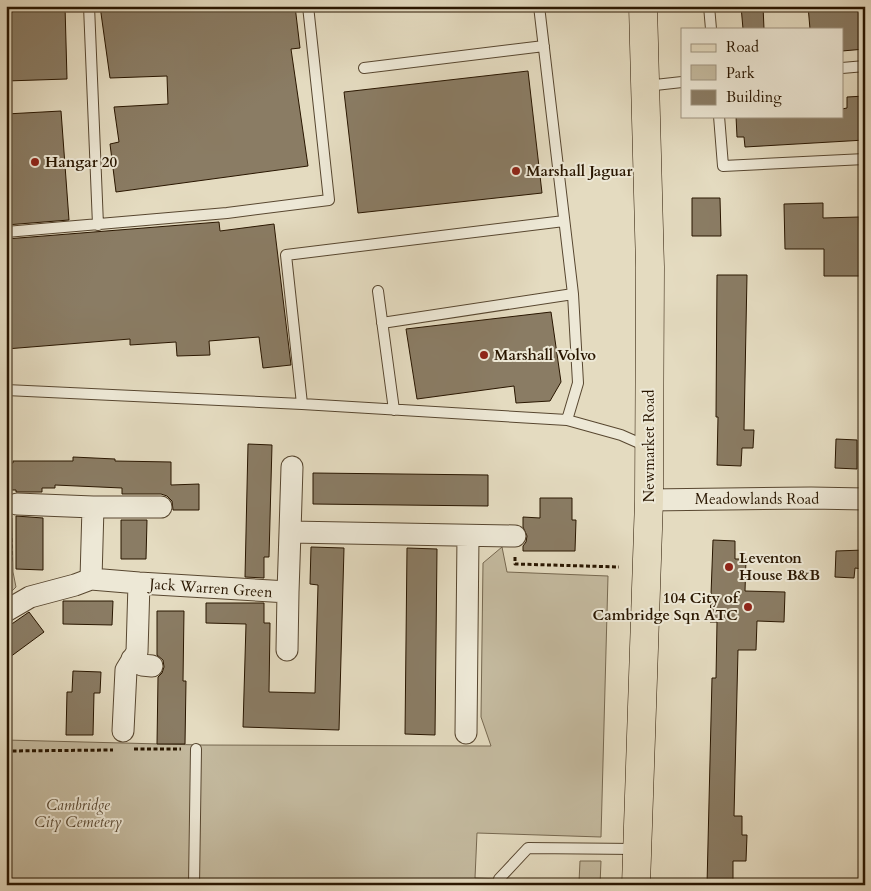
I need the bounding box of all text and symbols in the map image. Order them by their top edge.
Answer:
legend [681,28,844,118]
text: Road [726,37,759,57]
text: Park [726,63,755,83]
text: Building [726,87,782,107]
place label: Hangar 20 [45,152,117,172]
marker: Hangar 20 [29,156,41,168]
place label: Marshall Jaguar [526,161,634,181]
marker: Marshall Jaguar [510,165,522,177]
place label: Marshall Volvo [494,345,596,365]
marker: Marshall Volvo [478,349,490,361]
street label: Newmarket Road [639,390,659,502]
street label: Meadowlands Road [695,489,819,509]
place label: Leventon House B&B [739,548,820,585]
marker: Leventon House B&B [723,561,735,573]
street label: Jack Warren Green [147,574,274,602]
place label: 104 City of Cambridge Sqn ATC [593,588,741,625]
marker: 104 City of Cambridge Sqn ATC [742,601,754,613]
park label: Cambridge City Cemetery [34,795,122,832]

